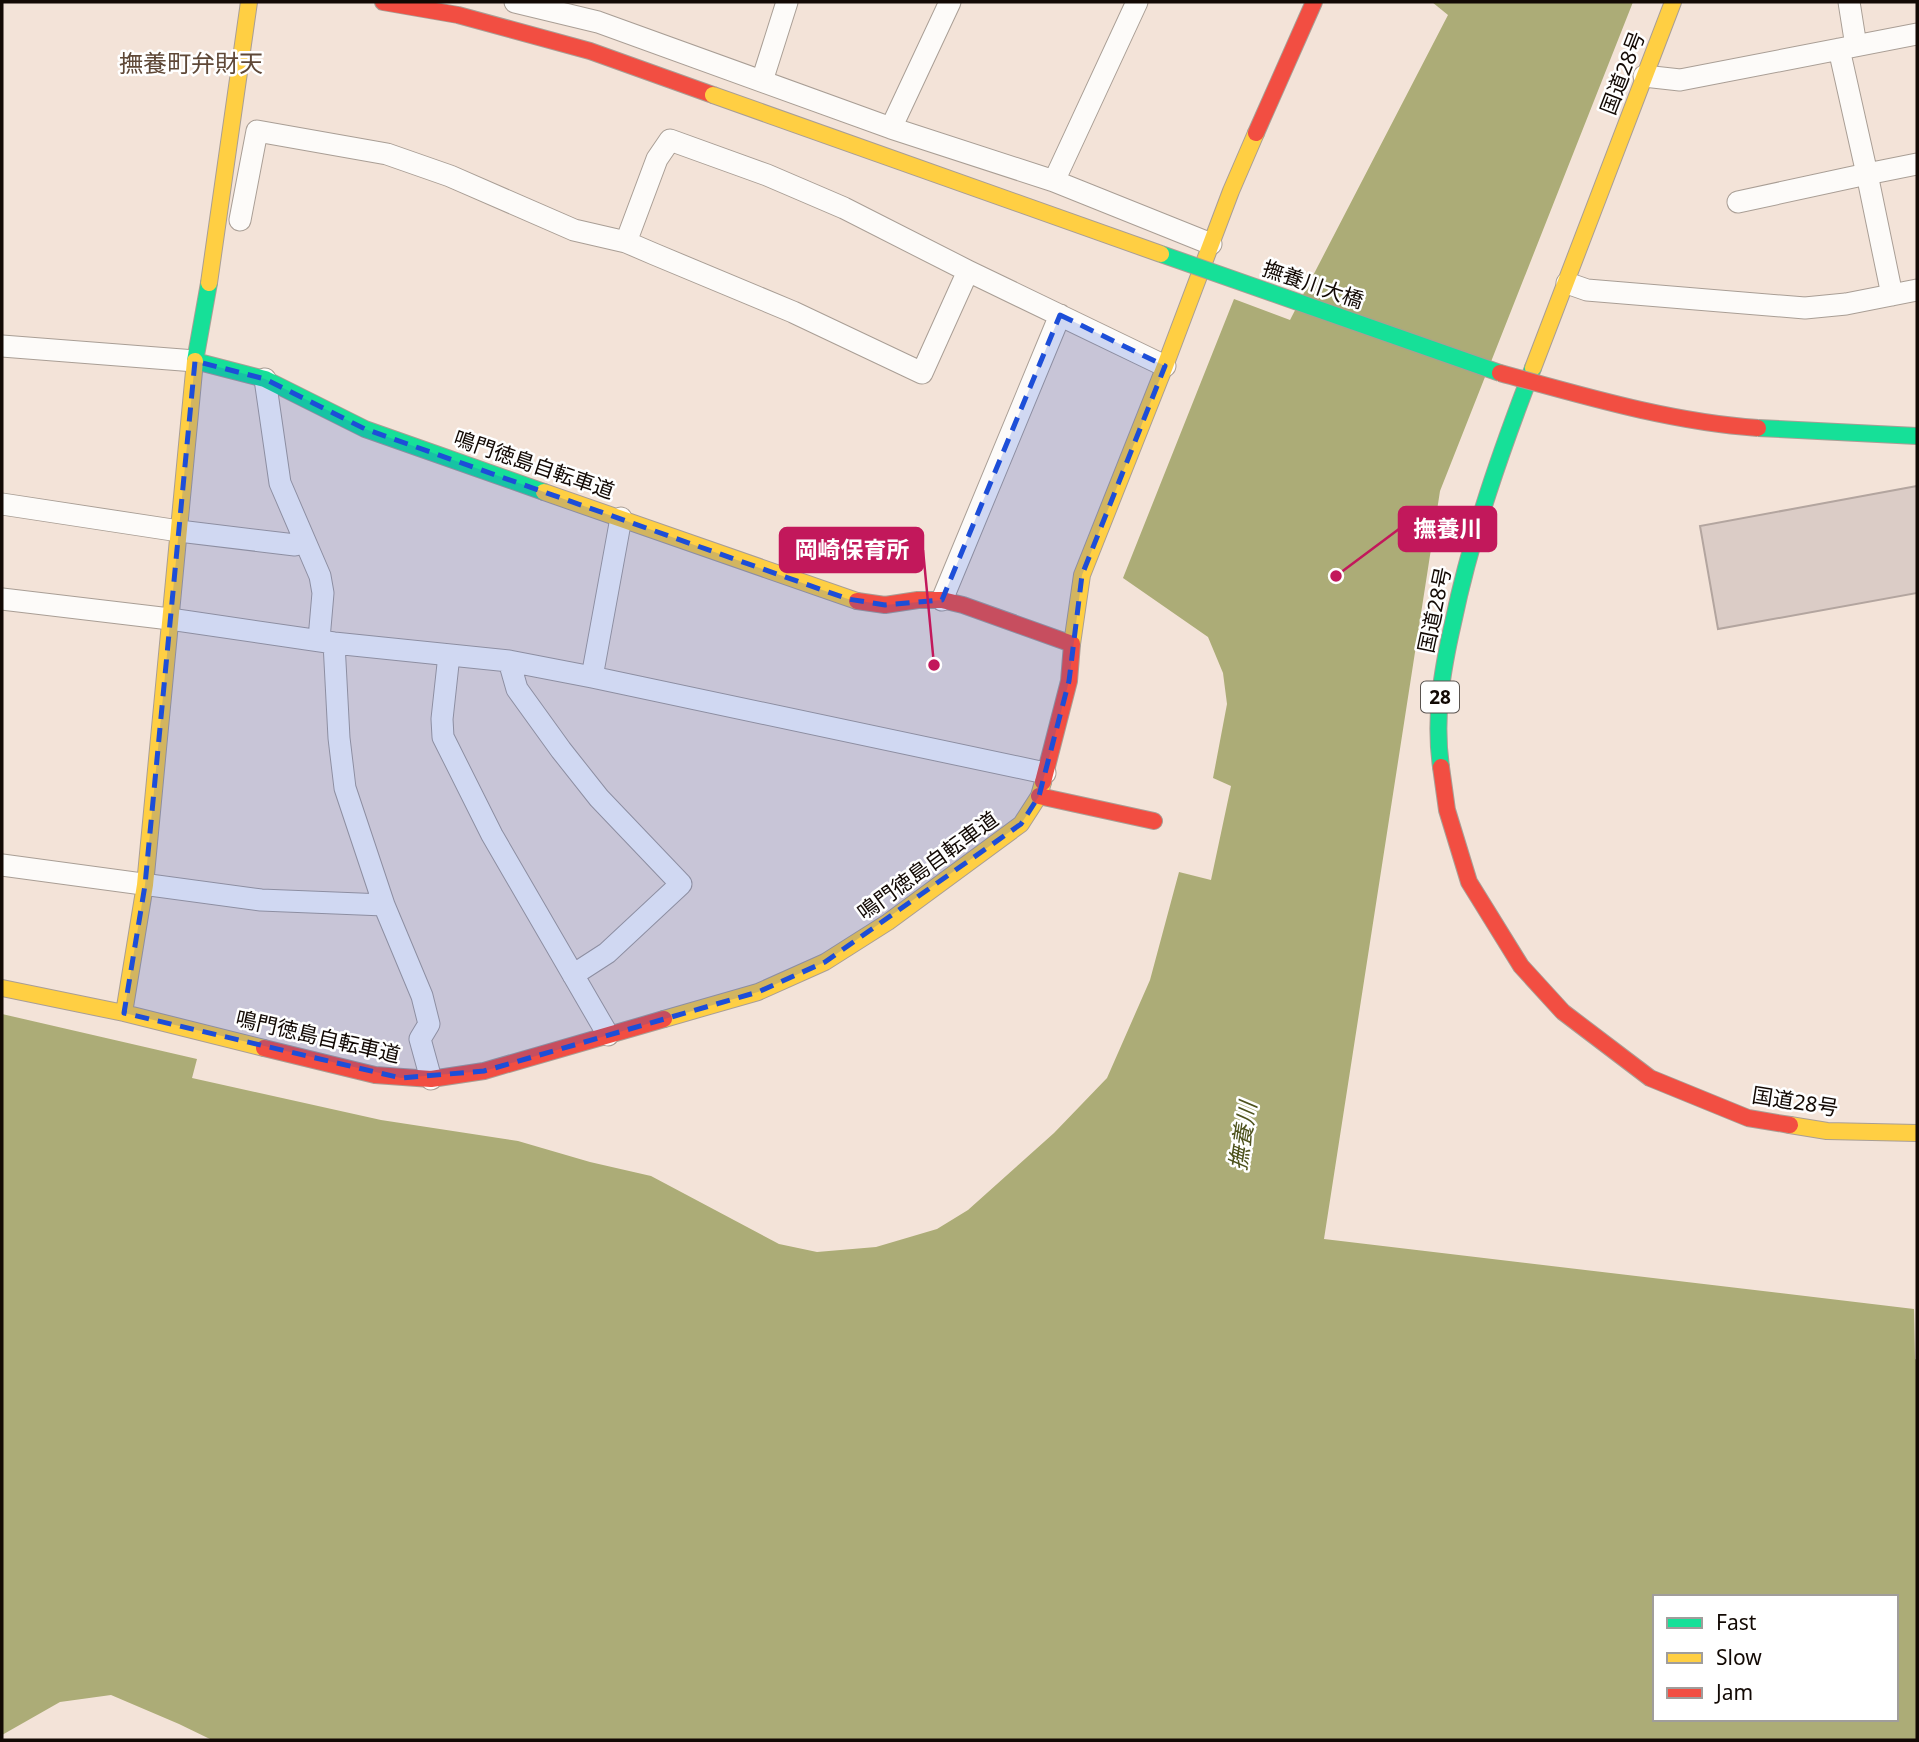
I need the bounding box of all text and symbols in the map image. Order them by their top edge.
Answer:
street label: 国道28号 [1593,27,1651,118]
district label: 撫養町弁財天 [119,46,263,79]
street label: 撫養川大橋 [1259,254,1368,314]
street label: 鳴門徳島自転車道 [450,423,618,505]
callout: 撫養川 [1399,507,1496,551]
text: 撫養川 [1414,512,1483,544]
callout: 岡崎保育所 [780,528,923,572]
text: 岡崎保育所 [795,533,910,565]
street label: 国道28号 [1411,564,1457,655]
road number: 28 [1421,682,1459,712]
street label: 鳴門徳島自転車道 [851,804,1004,926]
street label: 鳴門徳島自転車道 [233,1003,403,1069]
street label: 国道28号 [1750,1080,1840,1122]
water label: 撫養川 [1221,1096,1264,1172]
legend [1653,1595,1898,1721]
text: Fast [1716,1608,1757,1636]
text: Slow [1716,1643,1762,1671]
text: Jam [1714,1678,1753,1706]

